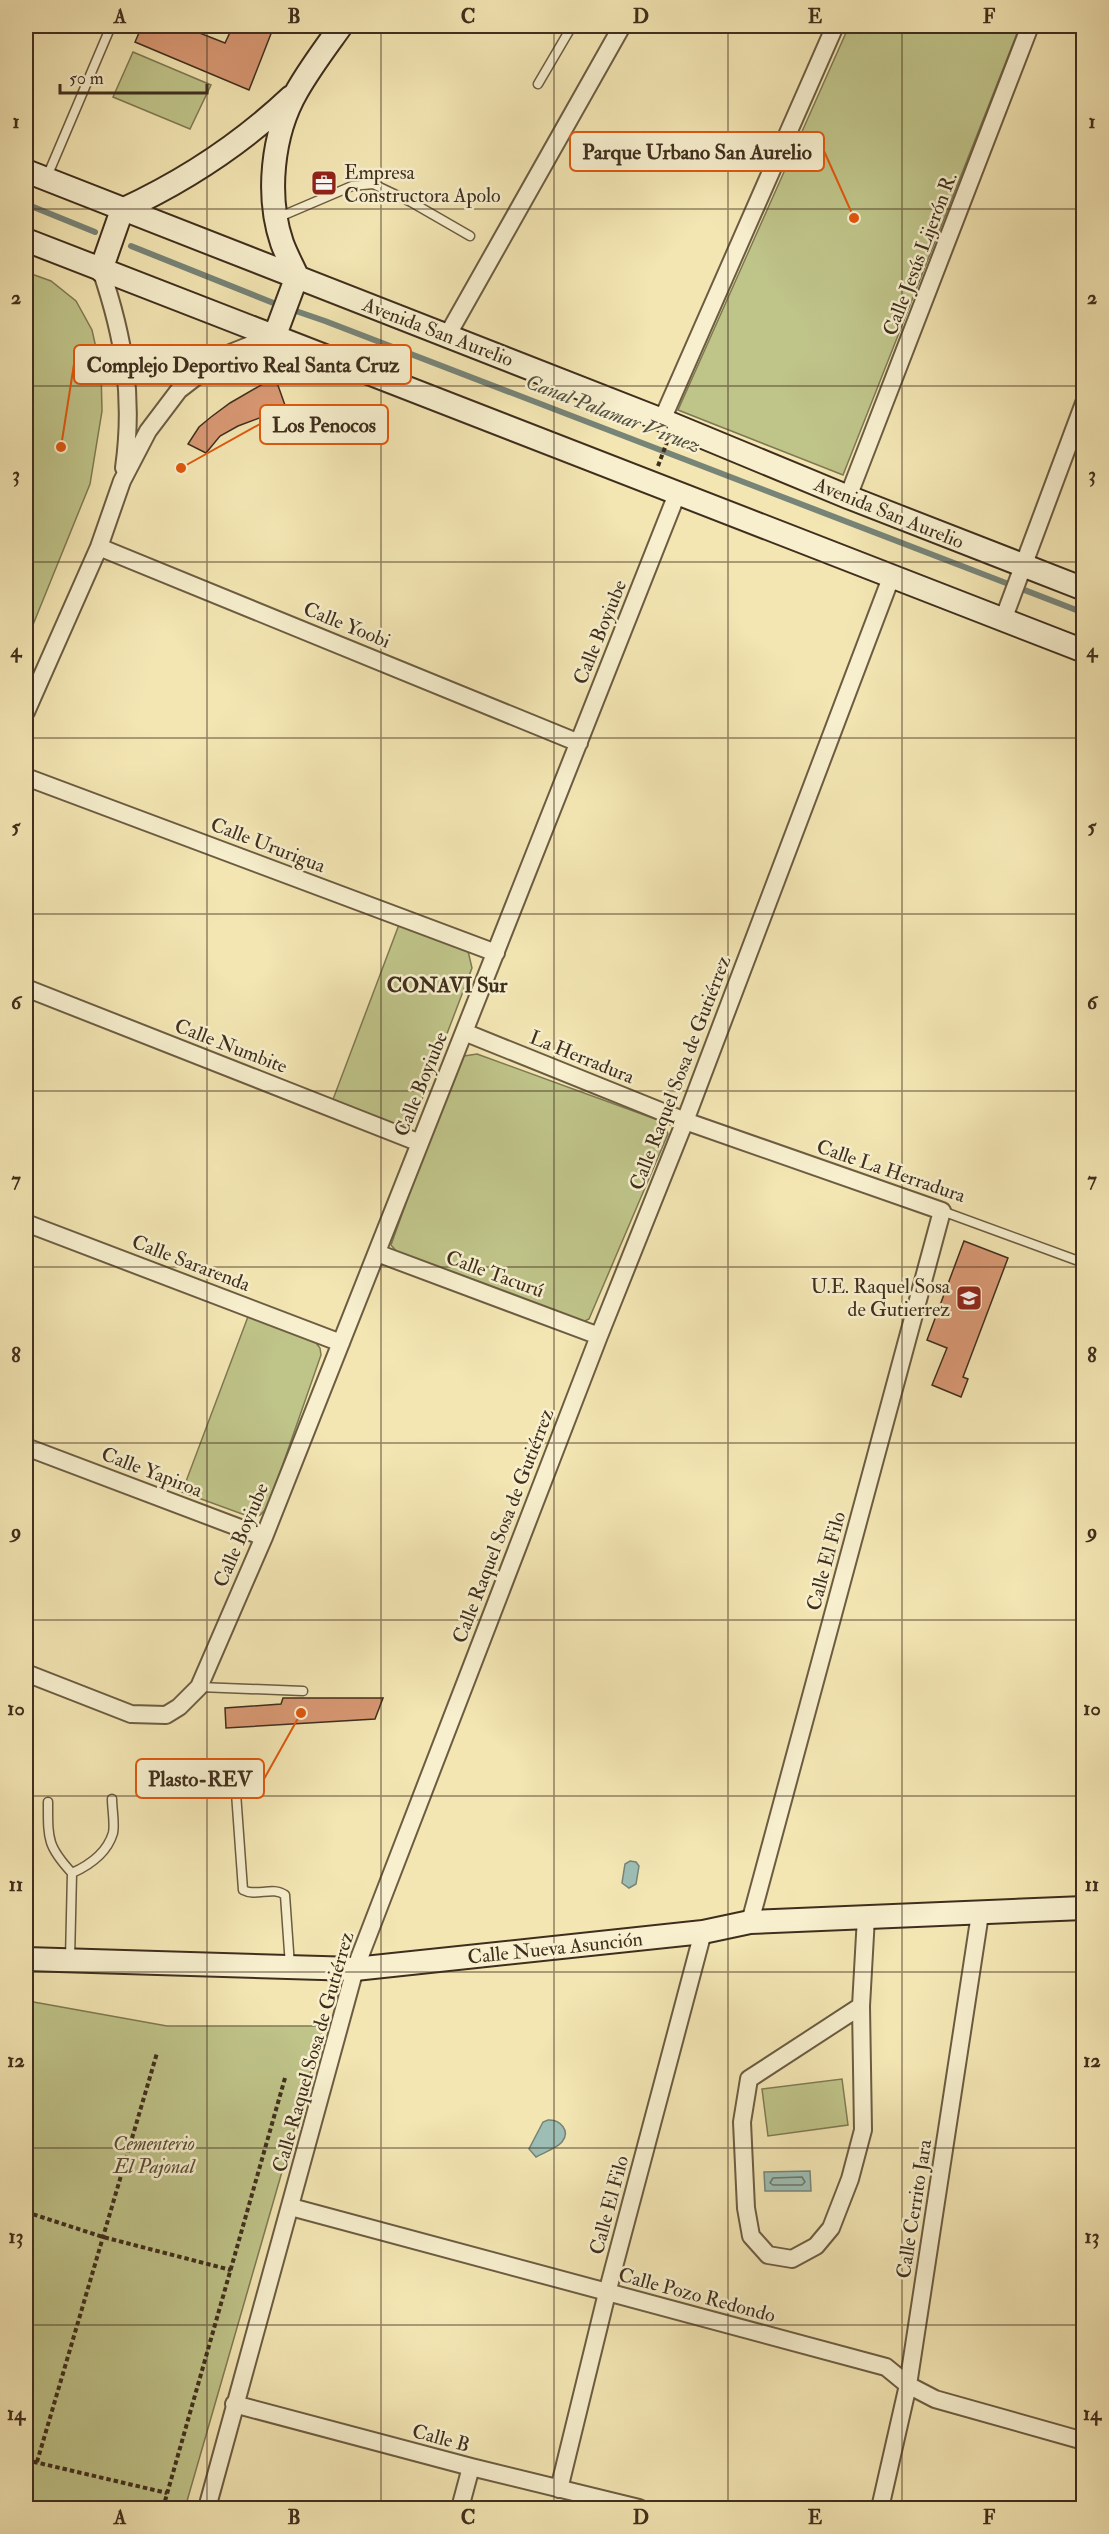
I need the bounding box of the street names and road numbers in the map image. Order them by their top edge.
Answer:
street label: Calle Jesús Lijerón R. [877,169,963,339]
street label: Avenida San Aurelio [358,291,517,372]
street label: Avenida San Aurelio [809,471,968,554]
street label: Calle Boyiube [568,576,632,688]
street label: Calle Yoobi [300,596,394,654]
street label: Calle Ururigua [207,812,330,879]
street label: Calle Raquel Sosa de Gutiérrez [624,952,736,1194]
street label: Calle Numbite [171,1013,291,1079]
street label: La Herradura [526,1025,639,1090]
street label: Calle Boyiube [389,1028,453,1140]
street label: Calle La Herradura [813,1134,970,1208]
street label: Calle Sararenda [128,1229,254,1297]
street label: Calle Tacurú [443,1245,547,1303]
street label: Calle Raquel Sosa de Gutiérrez [447,1405,559,1647]
street label: Calle Yapiroa [98,1441,207,1504]
street label: Calle Boyiube [208,1479,274,1591]
street label: Calle El Filo [801,1509,851,1613]
street label: Calle Nueva Asunción [466,1926,644,1970]
street label: Calle Raquel Sosa de Gutiérrez [267,1929,359,2175]
street label: Calle Cerrito Jara [891,2137,937,2280]
street label: Calle El Filo [584,2153,634,2257]
street label: Calle Pozo Redondo [616,2262,778,2328]
street label: Calle B [409,2418,473,2458]

